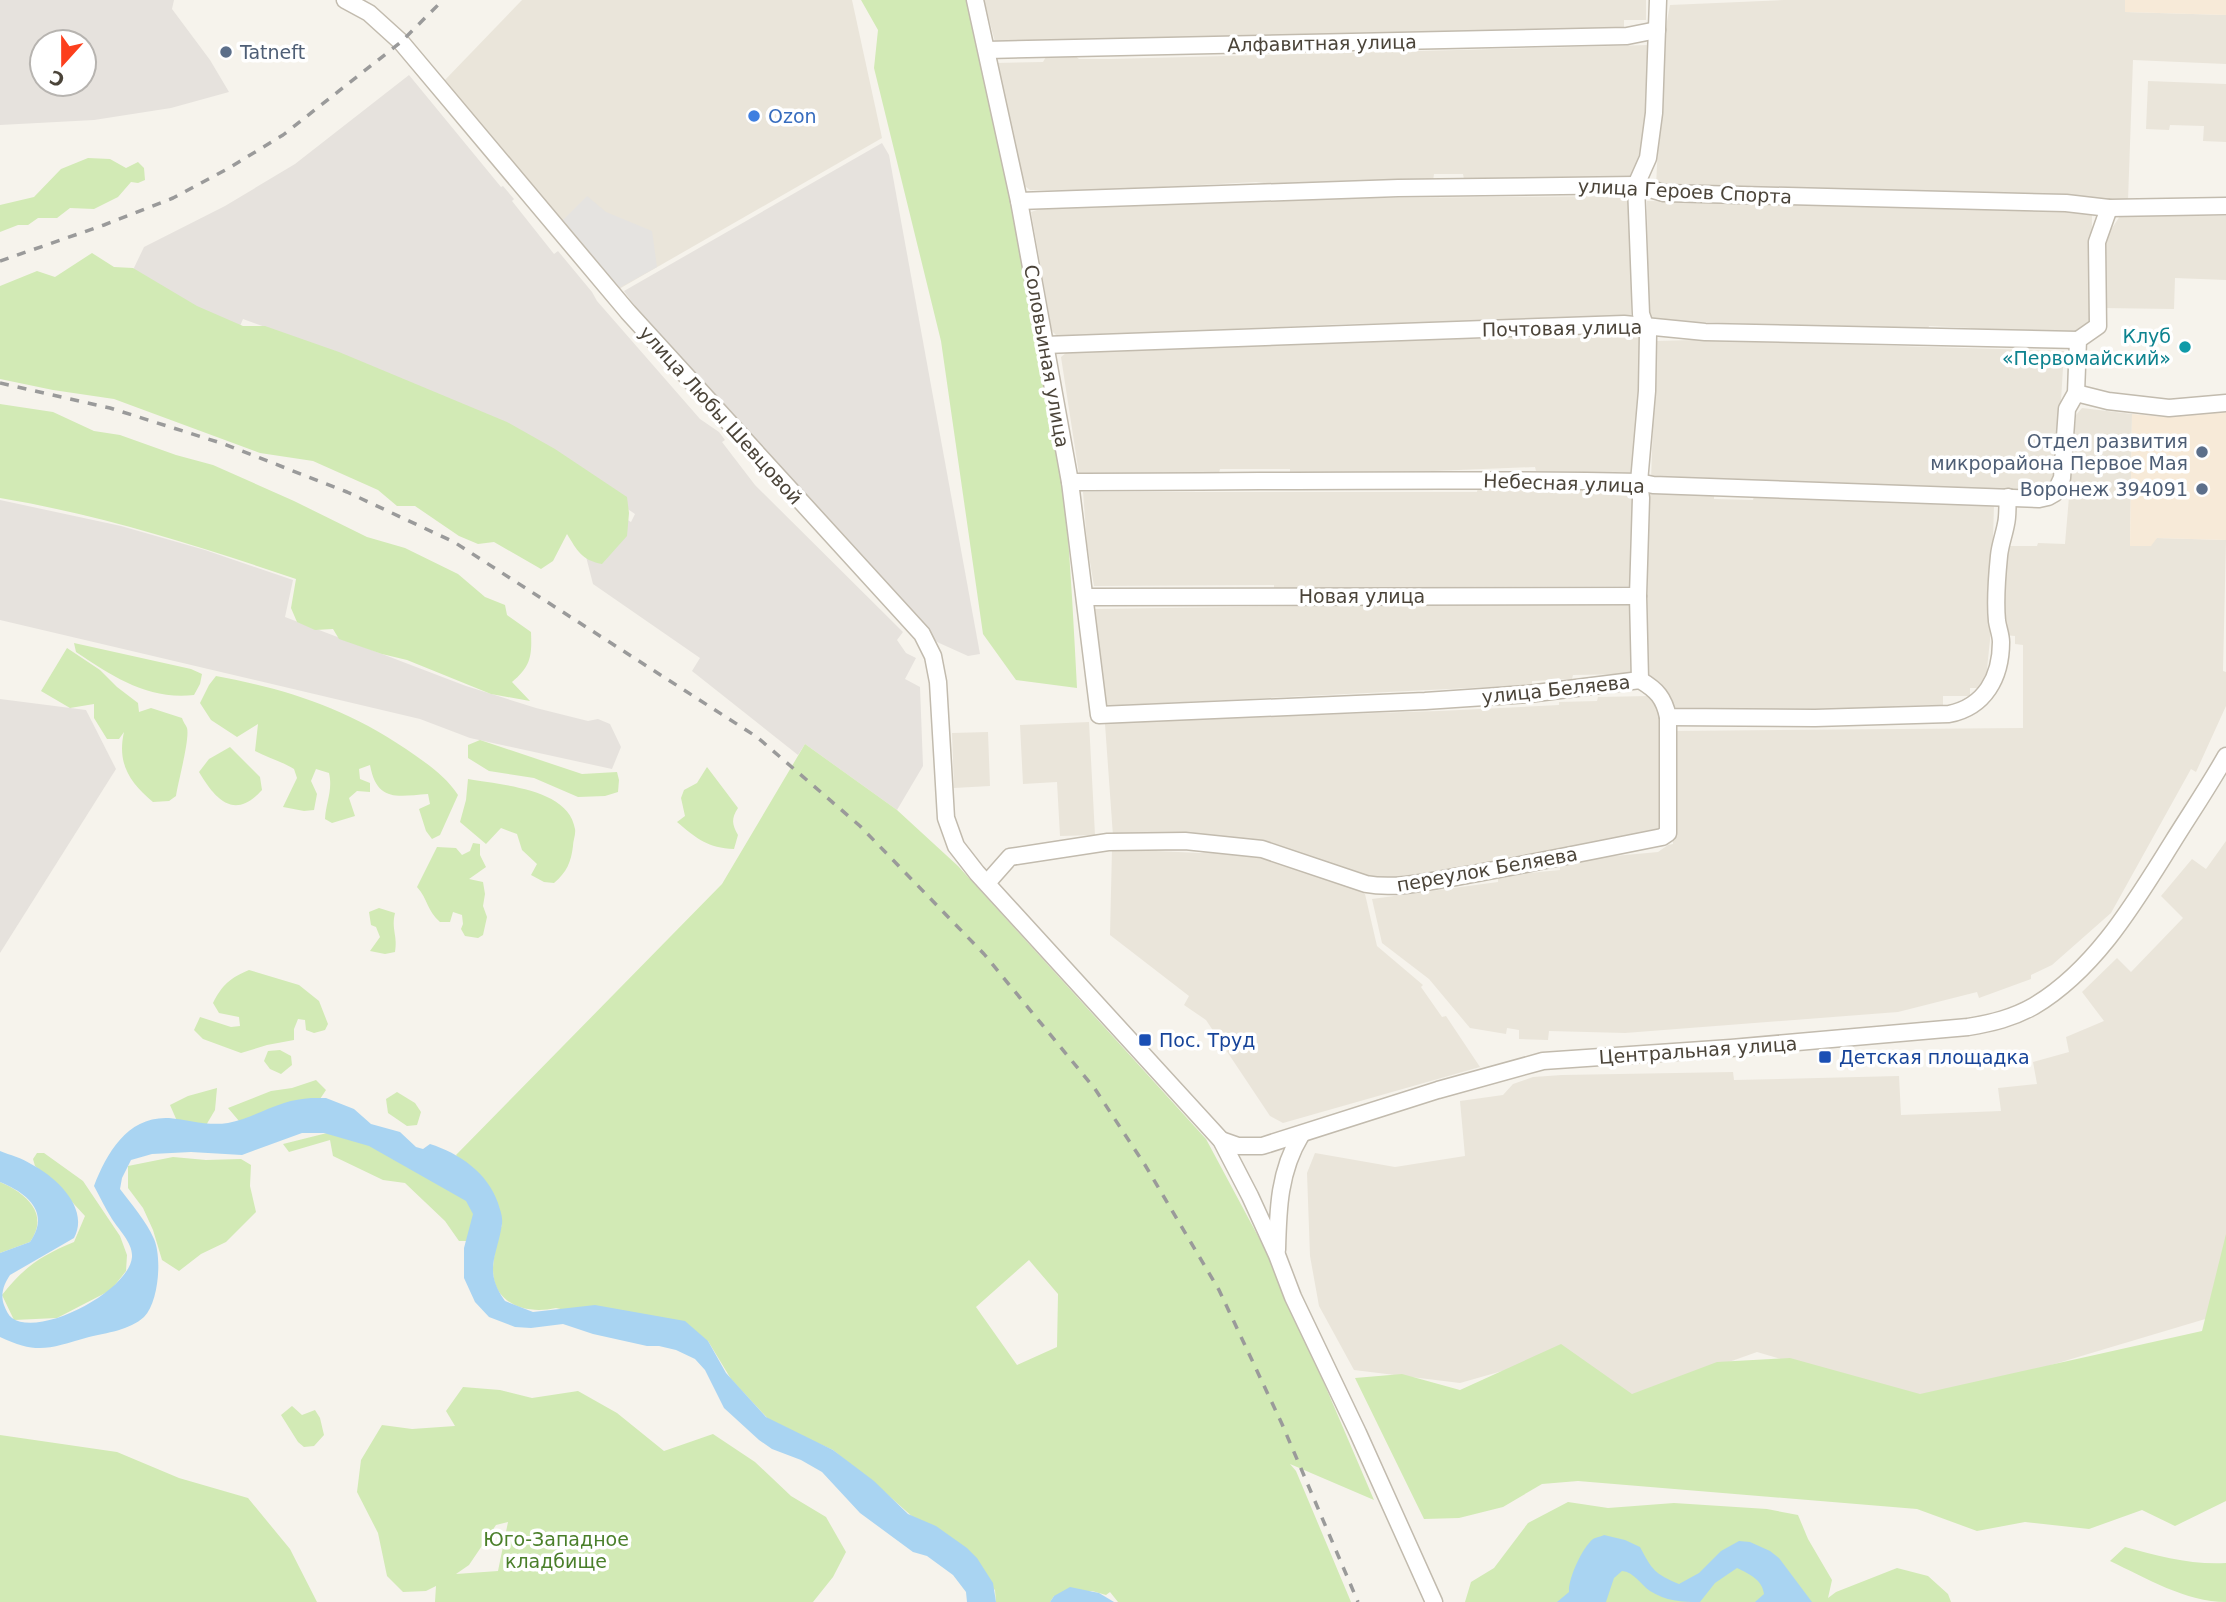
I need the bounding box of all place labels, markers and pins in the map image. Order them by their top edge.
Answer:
place label: Tatneft [239,41,305,63]
marker: Tatneft [218,44,234,60]
place label: Ozon [768,105,817,127]
marker: Ozon [746,108,762,124]
place label: Клуб «Первомайский» [2002,325,2171,369]
marker: Клуб «Первомайский» [2177,339,2193,355]
place label: Отдел развития микрорайона Первое Мая [1930,430,2188,474]
marker: Отдел развития микрорайона Первое Мая [2194,444,2210,460]
place label: Воронеж 394091 [2020,478,2188,500]
marker: Воронеж 394091 [2194,481,2210,497]
place label: Пос. Труд [1159,1029,1255,1051]
marker: Пос. Труд [1137,1032,1153,1048]
place label: Детская площадка [1839,1046,2030,1068]
marker: Детская площадка [1817,1049,1833,1065]

